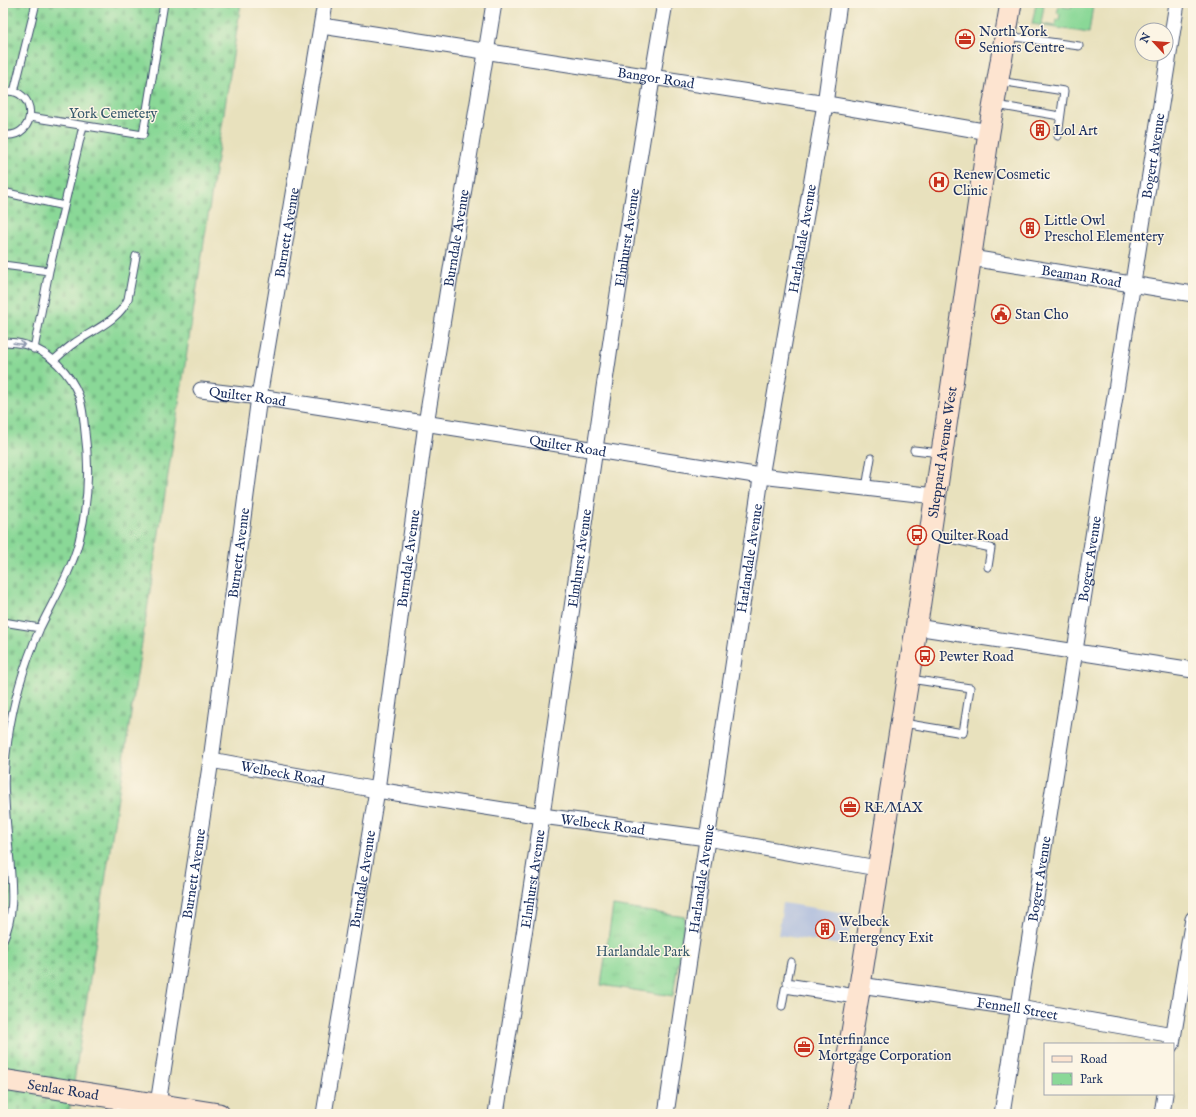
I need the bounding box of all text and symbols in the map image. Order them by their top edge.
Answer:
north arrow [1134,22,1174,62]
place label: North York Seniors Centre [979,23,1065,57]
office icon: North York Seniors Centre [954,28,976,50]
text: N [1137,30,1154,46]
street label: Bangor Road [616,64,696,94]
park label: York Cemetery [69,105,157,123]
street label: Bogert Avenue [1138,111,1170,200]
building icon: Lol Art [1029,119,1051,141]
place label: Lol Art [1054,122,1098,140]
place label: Renew Cosmetic Clinic [953,166,1050,200]
hospital icon: Renew Cosmetic Clinic [928,171,950,193]
street label: Harlandale Avenue [785,182,821,295]
street label: Burnett Avenue [271,186,304,279]
street label: Burndale Avenue [440,187,474,288]
street label: Elmhurst Avenue [611,187,644,289]
place label: Little Owl Preschol Elementery [1044,212,1164,246]
building icon: Little Owl Preschol Elementery [1019,217,1041,239]
street label: Beaman Road [1040,262,1123,292]
public building icon: Stan Cho [990,303,1012,325]
place label: Stan Cho [1015,306,1069,324]
one-way arrow [12,340,25,348]
street label: Quilter Road [208,383,288,411]
street label: Sheppard Avenue West [924,385,962,519]
street label: Quilter Road [528,432,608,462]
street label: Harlandale Avenue [733,502,767,614]
street label: Burnett Avenue [224,506,254,599]
street label: Elmhurst Avenue [564,507,596,609]
street label: Burndale Avenue [394,508,425,609]
street label: Bogert Avenue [1075,514,1106,603]
bus stop icon: Quilter Road [906,524,928,546]
place label: Quilter Road [931,527,1009,545]
bus stop icon: Pewter Road [914,645,936,667]
place label: Pewter Road [939,648,1014,666]
street label: Welbeck Road [239,758,327,790]
office icon: RE/MAX [839,796,861,818]
place label: RE/MAX [864,799,924,817]
street label: Welbeck Road [559,811,647,840]
street label: Harlandale Avenue [685,822,719,935]
street label: Burnett Avenue [179,827,210,920]
street label: Elmhurst Avenue [517,828,550,930]
street label: Burndale Avenue [347,829,380,929]
street label: Bogert Avenue [1024,834,1056,923]
place label: Welbeck Emergency Exit [839,913,934,947]
building icon: Welbeck Emergency Exit [814,918,836,940]
park label: Harlandale Park [596,943,690,961]
street label: Fennell Street [975,994,1059,1025]
place label: Interfinance Mortgage Corporation [818,1031,952,1065]
office icon: Interfinance Mortgage Corporation [793,1036,815,1058]
legend [1044,1043,1174,1095]
text: Road [1080,1052,1108,1067]
text: Park [1080,1072,1103,1087]
street label: Senlac Road [26,1076,100,1105]

